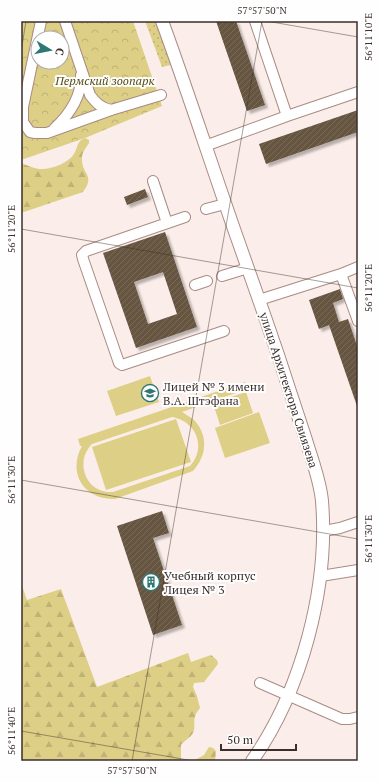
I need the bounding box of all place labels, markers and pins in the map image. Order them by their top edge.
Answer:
place label: Лицей № 3 имени В.А. Штэфана [162,379,265,408]
school or university icon: Лицей № 3 имени В.А. Штэфана [140,383,160,403]
place label: Учебный корпус Лицея № 3 [163,568,256,597]
building icon: Учебный корпус Лицея № 3 [141,572,161,592]

